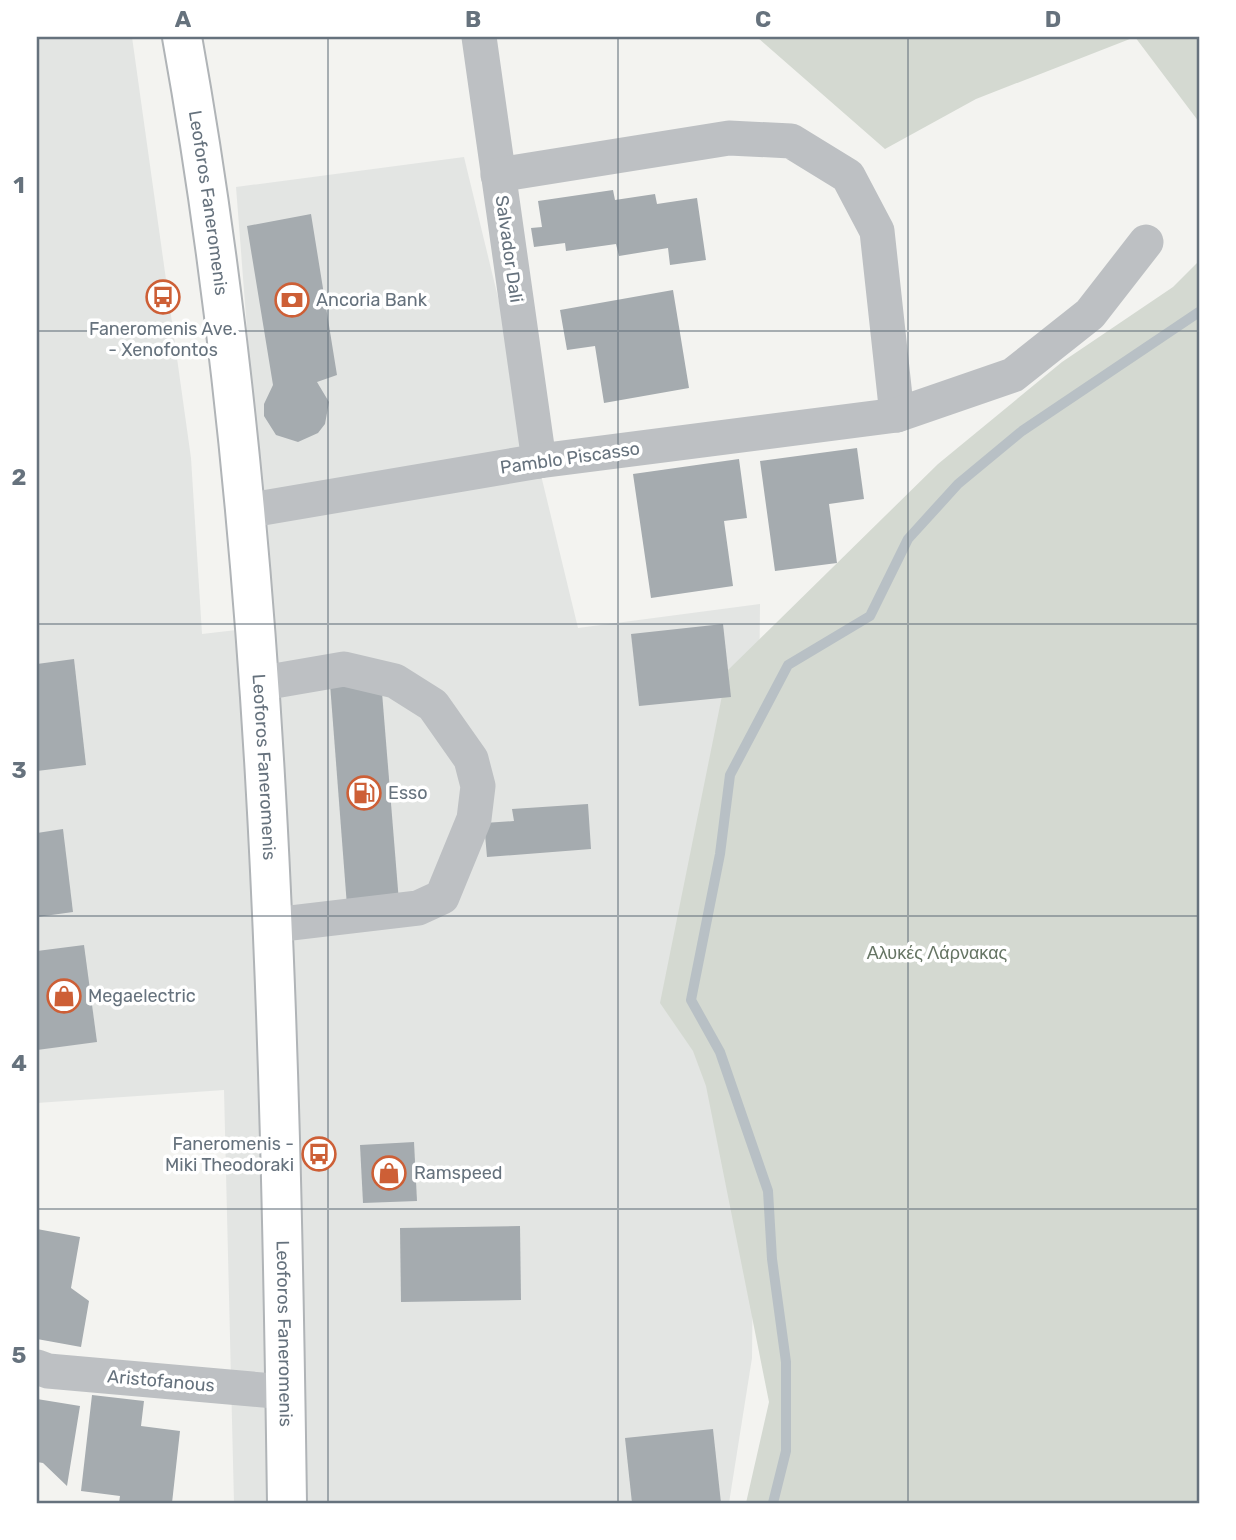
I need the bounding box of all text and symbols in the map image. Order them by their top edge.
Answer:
text: A [175,5,192,33]
text: B [465,5,481,33]
text: C [755,5,771,33]
text: D [1045,5,1061,33]
street label: Leoforos Faneromenis [184,109,232,297]
text: 1 [13,171,25,199]
street label: Salvador Dali [491,194,527,304]
bus stop icon: Faneromenis Ave. - Xenofontos [144,278,182,316]
bank icon: Ancoria Bank [273,281,311,319]
place label: Ancoria Bank [316,289,428,311]
place label: Faneromenis Ave. - Xenofontos [89,318,237,361]
street label: Pamblo Piscasso [499,437,641,479]
text: 2 [12,463,26,491]
street label: Leoforos Faneromenis [247,673,280,861]
text: 3 [11,756,27,784]
fuel station icon: Esso [345,774,383,812]
place label: Esso [388,782,428,804]
park label: Αλυκές Λάρνακας [867,942,1008,964]
shop icon: Megaelectric [45,977,83,1015]
place label: Megaelectric [88,985,196,1007]
text: 4 [11,1049,27,1077]
place label: Faneromenis - Miki Theodoraki [165,1133,294,1176]
bus stop icon: Faneromenis - Miki Theodoraki [300,1135,338,1173]
shop icon: Ramspeed [370,1154,408,1192]
place label: Ramspeed [414,1162,503,1184]
street label: Leoforos Faneromenis [271,1240,297,1427]
text: 5 [12,1341,27,1369]
street label: Aristofanous [106,1365,216,1397]

